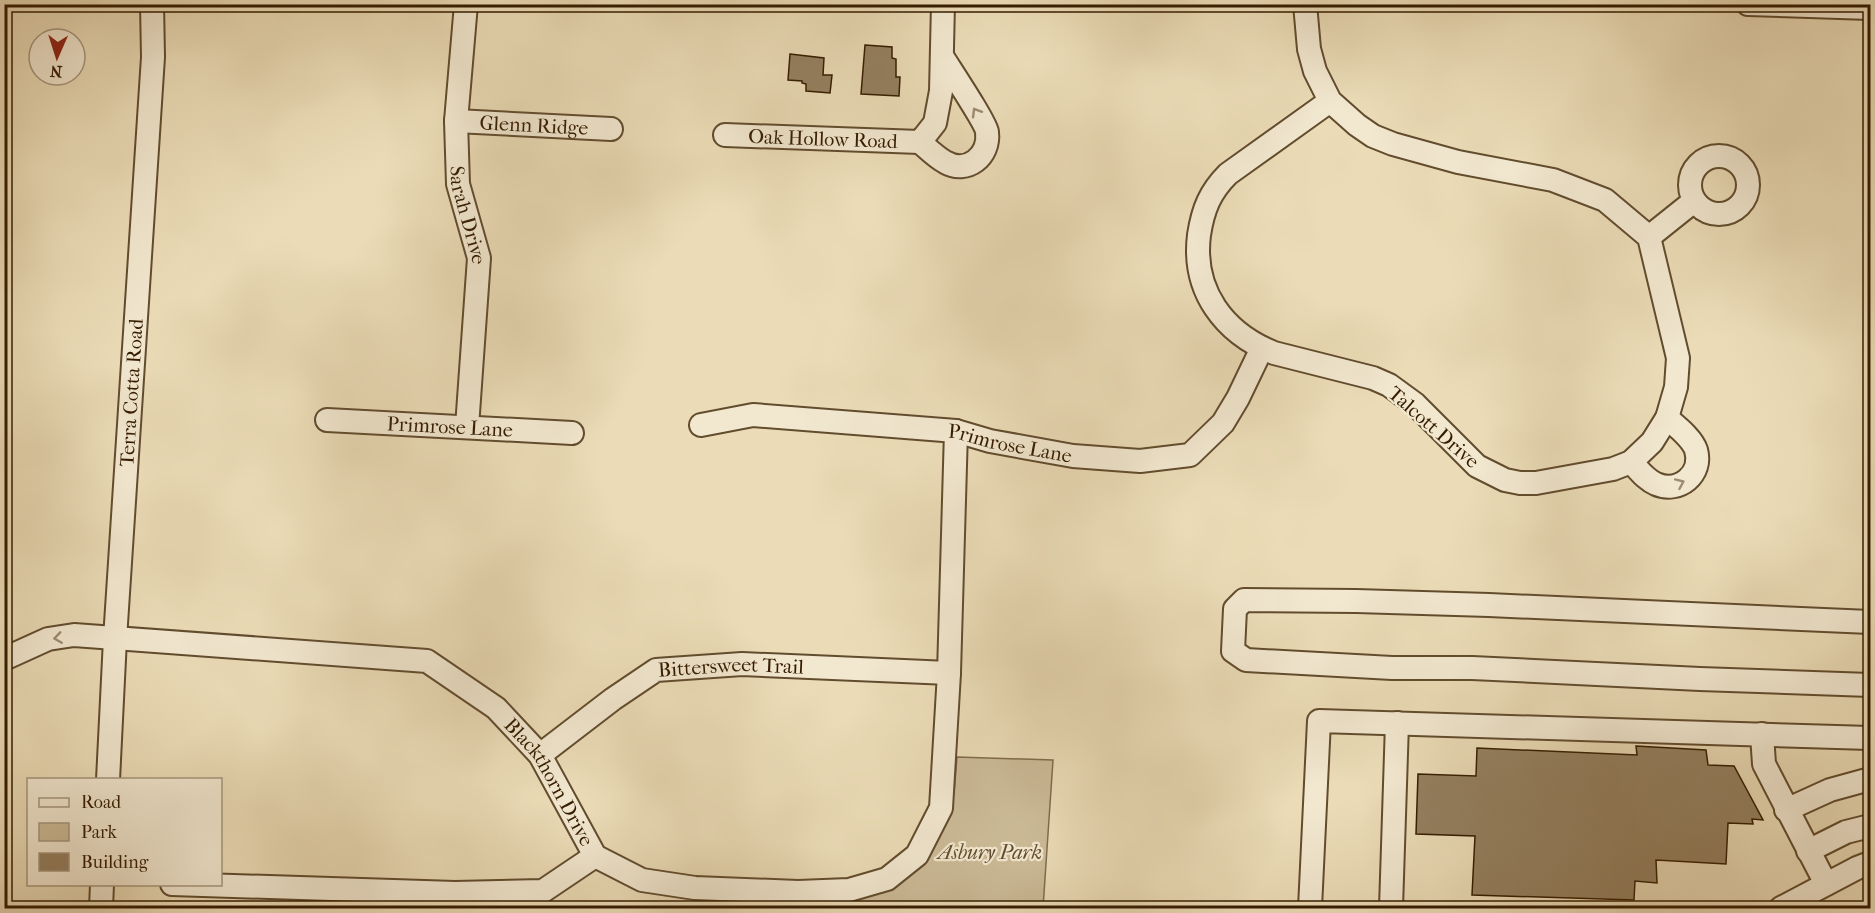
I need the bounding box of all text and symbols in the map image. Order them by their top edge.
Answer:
north arrow [27,27,87,87]
text: N [49,62,63,81]
one-way arrow [971,108,983,118]
street label: Glenn Ridge [479,111,589,140]
street label: Oak Hollow Road [748,125,899,153]
street label: Sarah Drive [445,165,490,265]
street label: Terra Cotta Road [115,317,148,467]
street label: Talcott Drive [1384,382,1484,473]
street label: Primrose Lane [386,412,513,442]
street label: Primrose Lane [947,419,1074,468]
one-way arrow [1673,478,1684,490]
one-way arrow [53,631,62,643]
street label: Bittersweet Trail [657,653,805,682]
street label: Blackthorn Drive [499,713,598,850]
legend [27,778,222,886]
text: Road [81,792,121,813]
text: Park [81,822,118,843]
park label: Asbury Park [935,841,1042,864]
text: Building [81,852,149,873]

